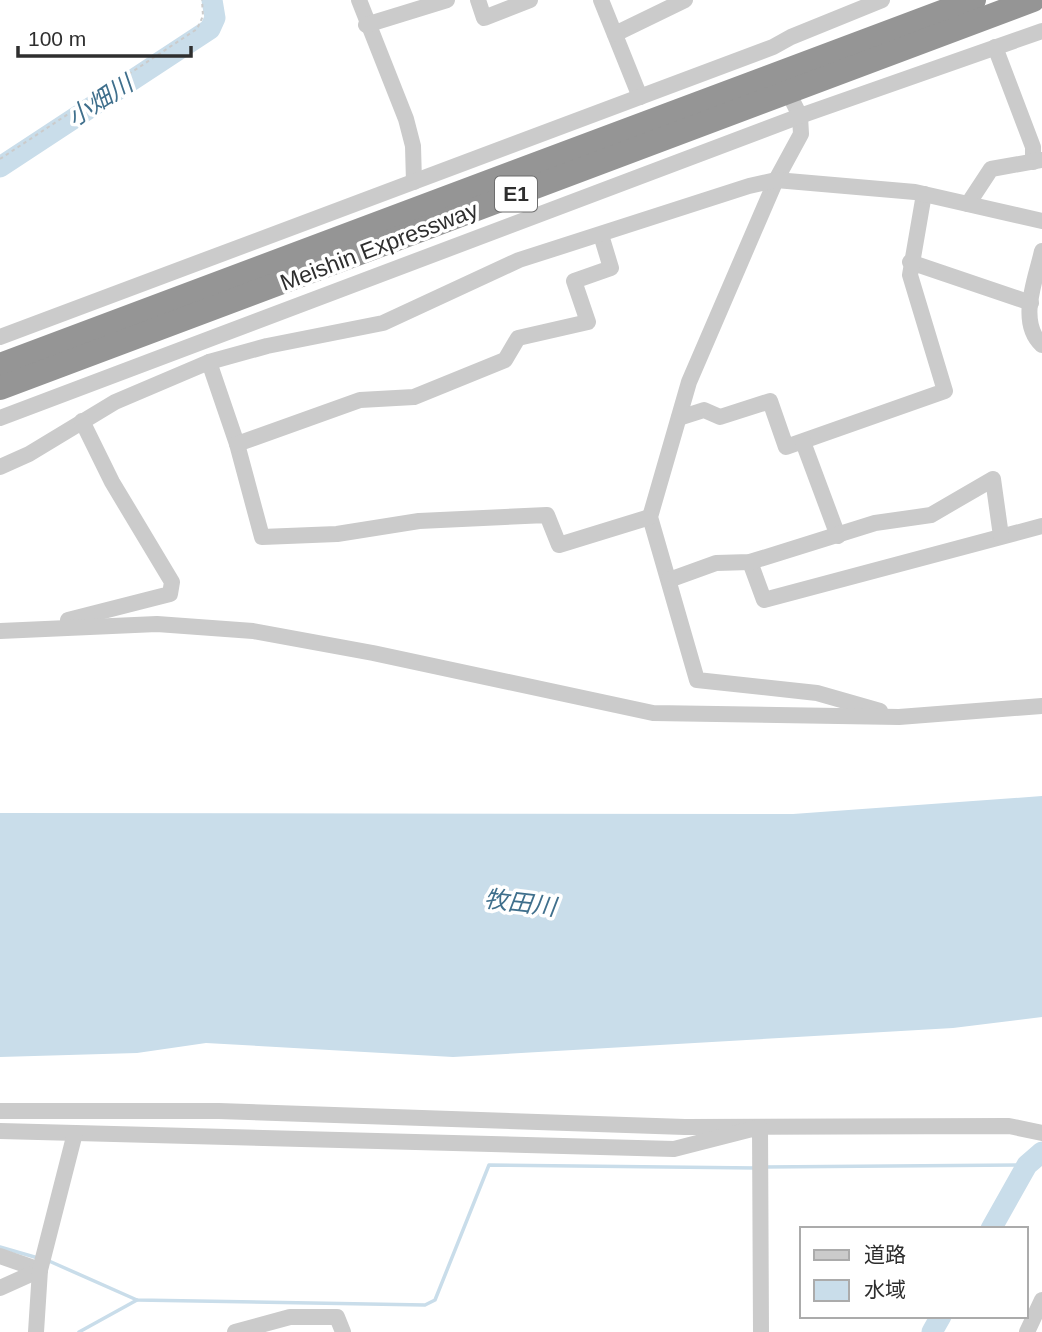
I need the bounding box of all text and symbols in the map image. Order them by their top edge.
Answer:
scale bar [18,14,191,58]
text: 100 m [28,27,86,50]
water label: 小畑川 [62,68,140,132]
road number: E1 [495,176,537,212]
street label: Meishin Expressway [276,196,482,296]
water label: 牧田川 [483,885,560,921]
legend [800,1227,1028,1318]
text: 道路 [864,1243,906,1266]
text: 水域 [864,1278,906,1301]

